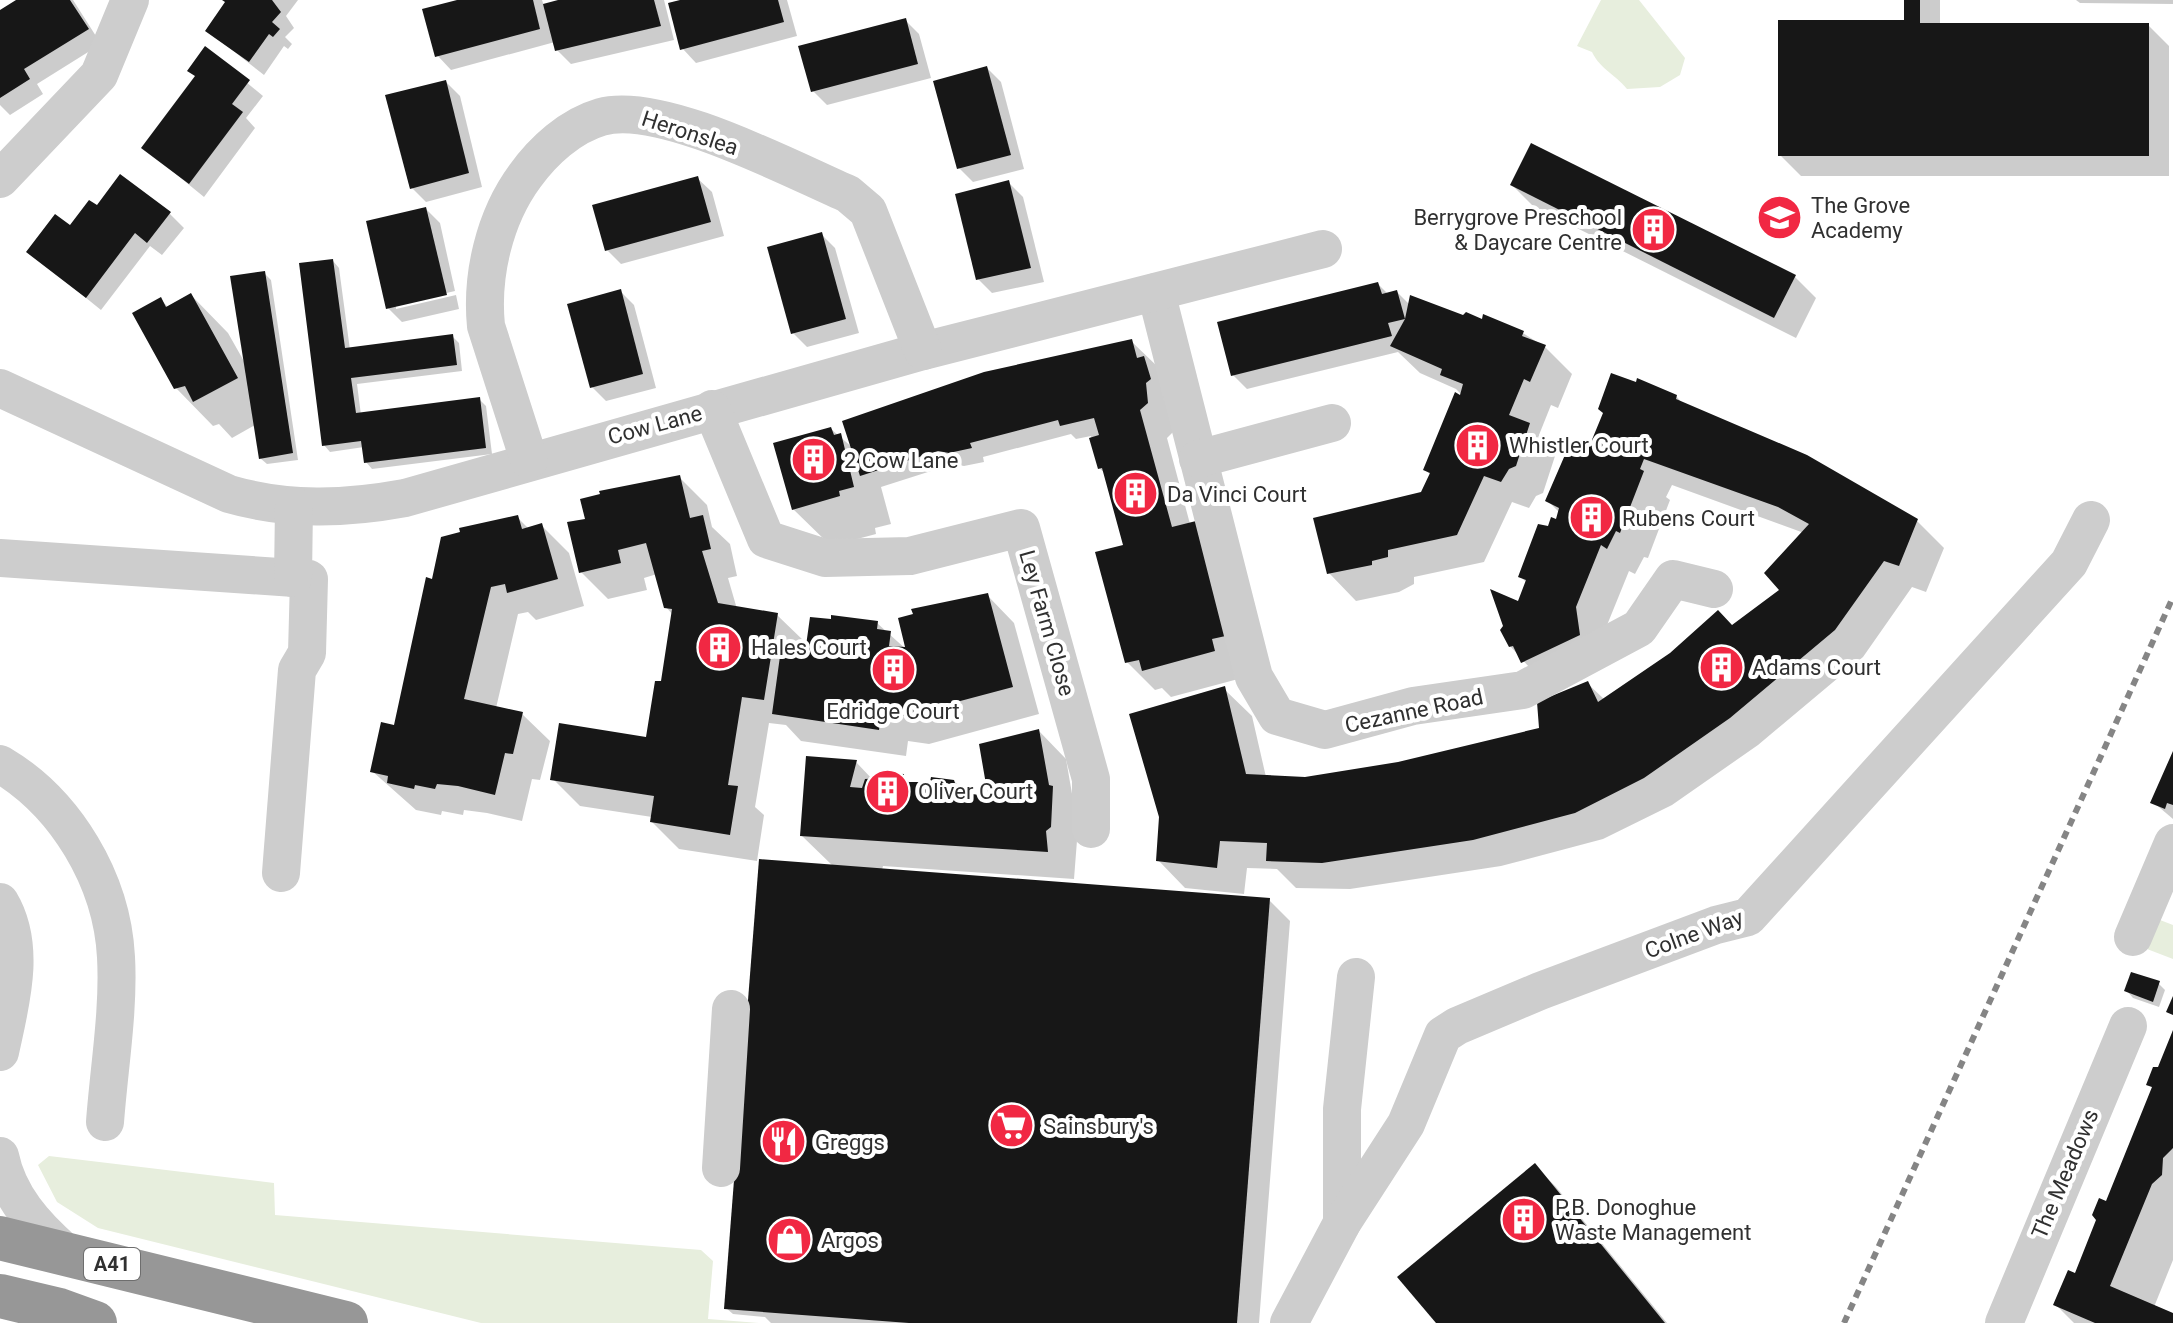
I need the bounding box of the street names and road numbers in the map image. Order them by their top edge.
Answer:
street label: Heronslea [639,106,741,160]
street label: Cow Lane [605,400,705,450]
street label: Ley Farm Close [1014,547,1080,699]
street label: Cezanne Road [1343,684,1485,738]
street label: Colne Way [1641,904,1747,963]
street label: The Meadows [2027,1106,2103,1242]
road number: A41 [84,1248,140,1280]

